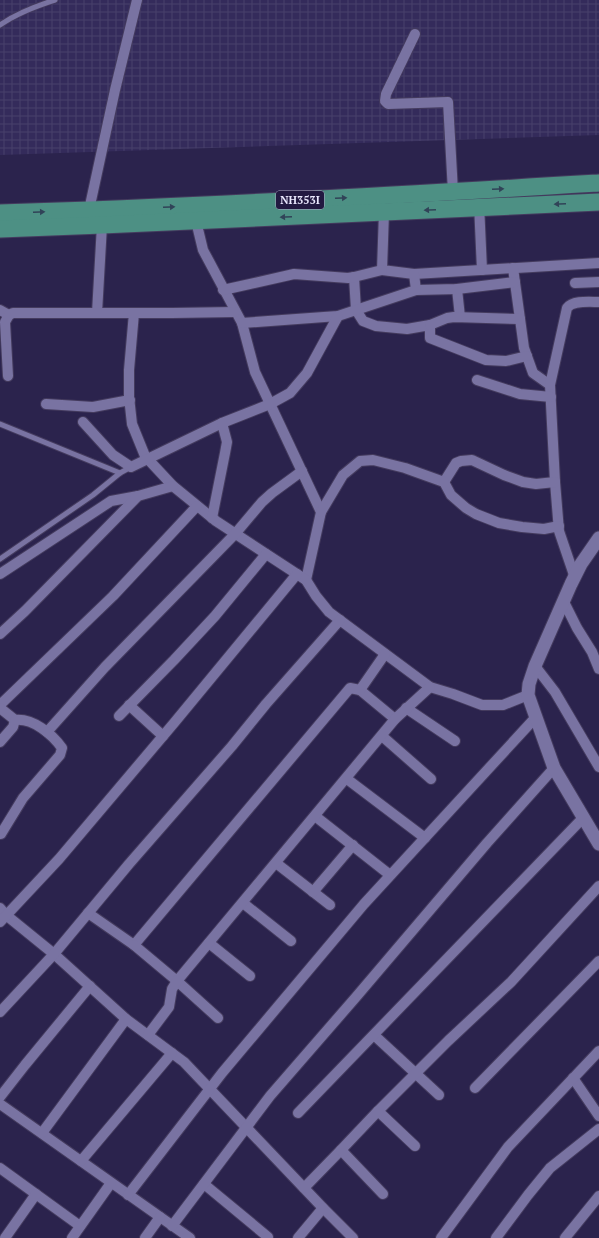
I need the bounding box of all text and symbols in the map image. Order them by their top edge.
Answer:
one-way arrow [492,186,504,193]
road number: NH353I [276,191,324,209]
one-way arrow [335,195,348,201]
one-way arrow [553,201,566,207]
one-way arrow [163,203,175,210]
one-way arrow [423,207,436,213]
one-way arrow [33,209,46,215]
one-way arrow [280,213,292,220]

